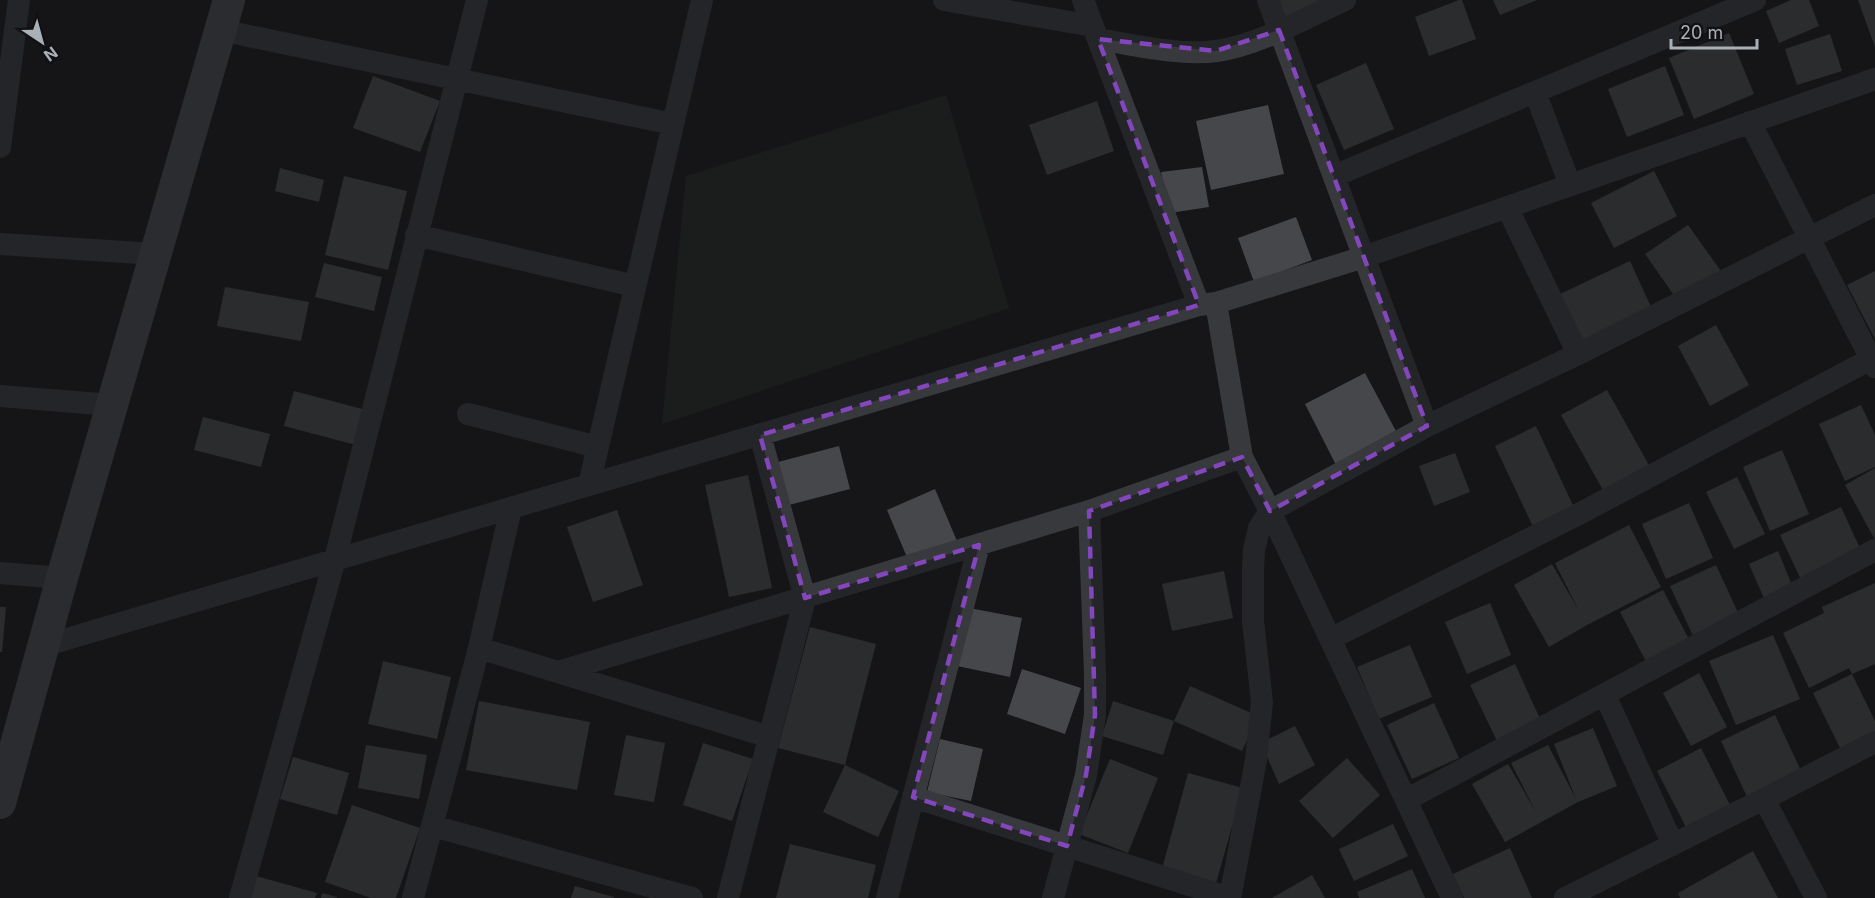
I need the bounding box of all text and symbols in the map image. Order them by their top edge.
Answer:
north arrow [12,12,72,72]
scale bar [1671,12,1756,50]
text: 20 m [1680,22,1723,43]
text: N [40,42,62,66]

